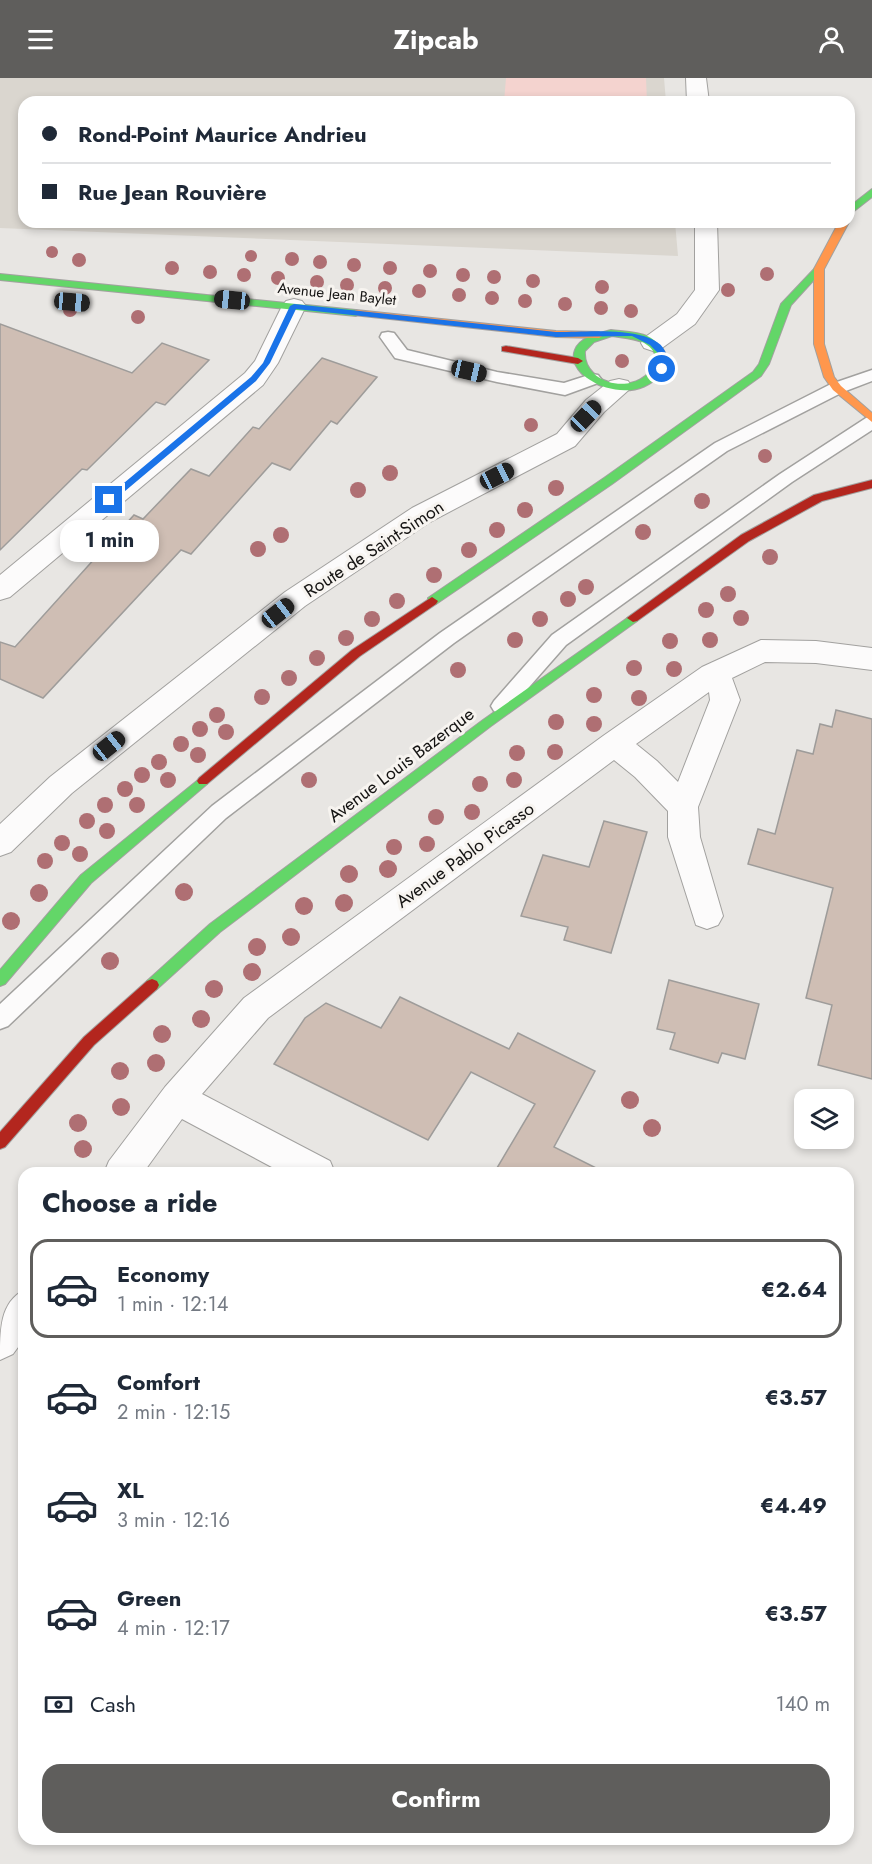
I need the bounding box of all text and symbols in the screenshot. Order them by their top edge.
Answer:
text: Zipcab [393,20,479,59]
icon: menu [24,23,57,56]
icon: person [815,23,848,56]
text: Rond-Point Maurice Andrieu [78,118,367,150]
text: Rue Jean Rouvière [78,176,267,208]
street label: Avenue Jean Baylet [277,277,398,311]
car [213,289,251,311]
car [53,291,91,313]
route start [648,355,675,382]
car [449,358,489,384]
car [567,397,605,435]
car [477,460,517,492]
route end [95,486,122,513]
street label: Route de Saint-Simon [299,494,449,604]
callout: 1 min [60,521,158,563]
text: 1 min [85,526,134,555]
car [258,595,298,631]
street label: Avenue Louis Bazerque [322,701,480,829]
car [89,728,129,764]
street label: Avenue Pablo Picasso [391,796,540,914]
map controls [794,1089,854,1149]
button: layers [794,1089,854,1149]
text: Choose a ride [42,1183,217,1222]
text: Economy [117,1258,209,1290]
icon: car [45,1262,99,1316]
text: €2.64 [761,1273,827,1305]
text: 1 min · 12:14 [117,1290,228,1319]
text: Comfort [117,1366,200,1398]
icon: car [45,1370,99,1424]
text: €3.57 [765,1381,827,1413]
text: 2 min · 12:15 [117,1398,230,1427]
text: XL [117,1474,144,1506]
icon: car [45,1478,99,1532]
text: €4.49 [760,1489,827,1521]
text: 3 min · 12:16 [117,1506,230,1535]
text: Green [117,1582,181,1614]
icon: car [45,1586,99,1640]
text: €3.57 [765,1597,827,1629]
text: 4 min · 12:17 [117,1614,230,1643]
icon: cash [42,1688,75,1721]
text: Cash [90,1688,136,1720]
text: 140 m [776,1690,830,1719]
button: Confirm [42,1764,830,1833]

